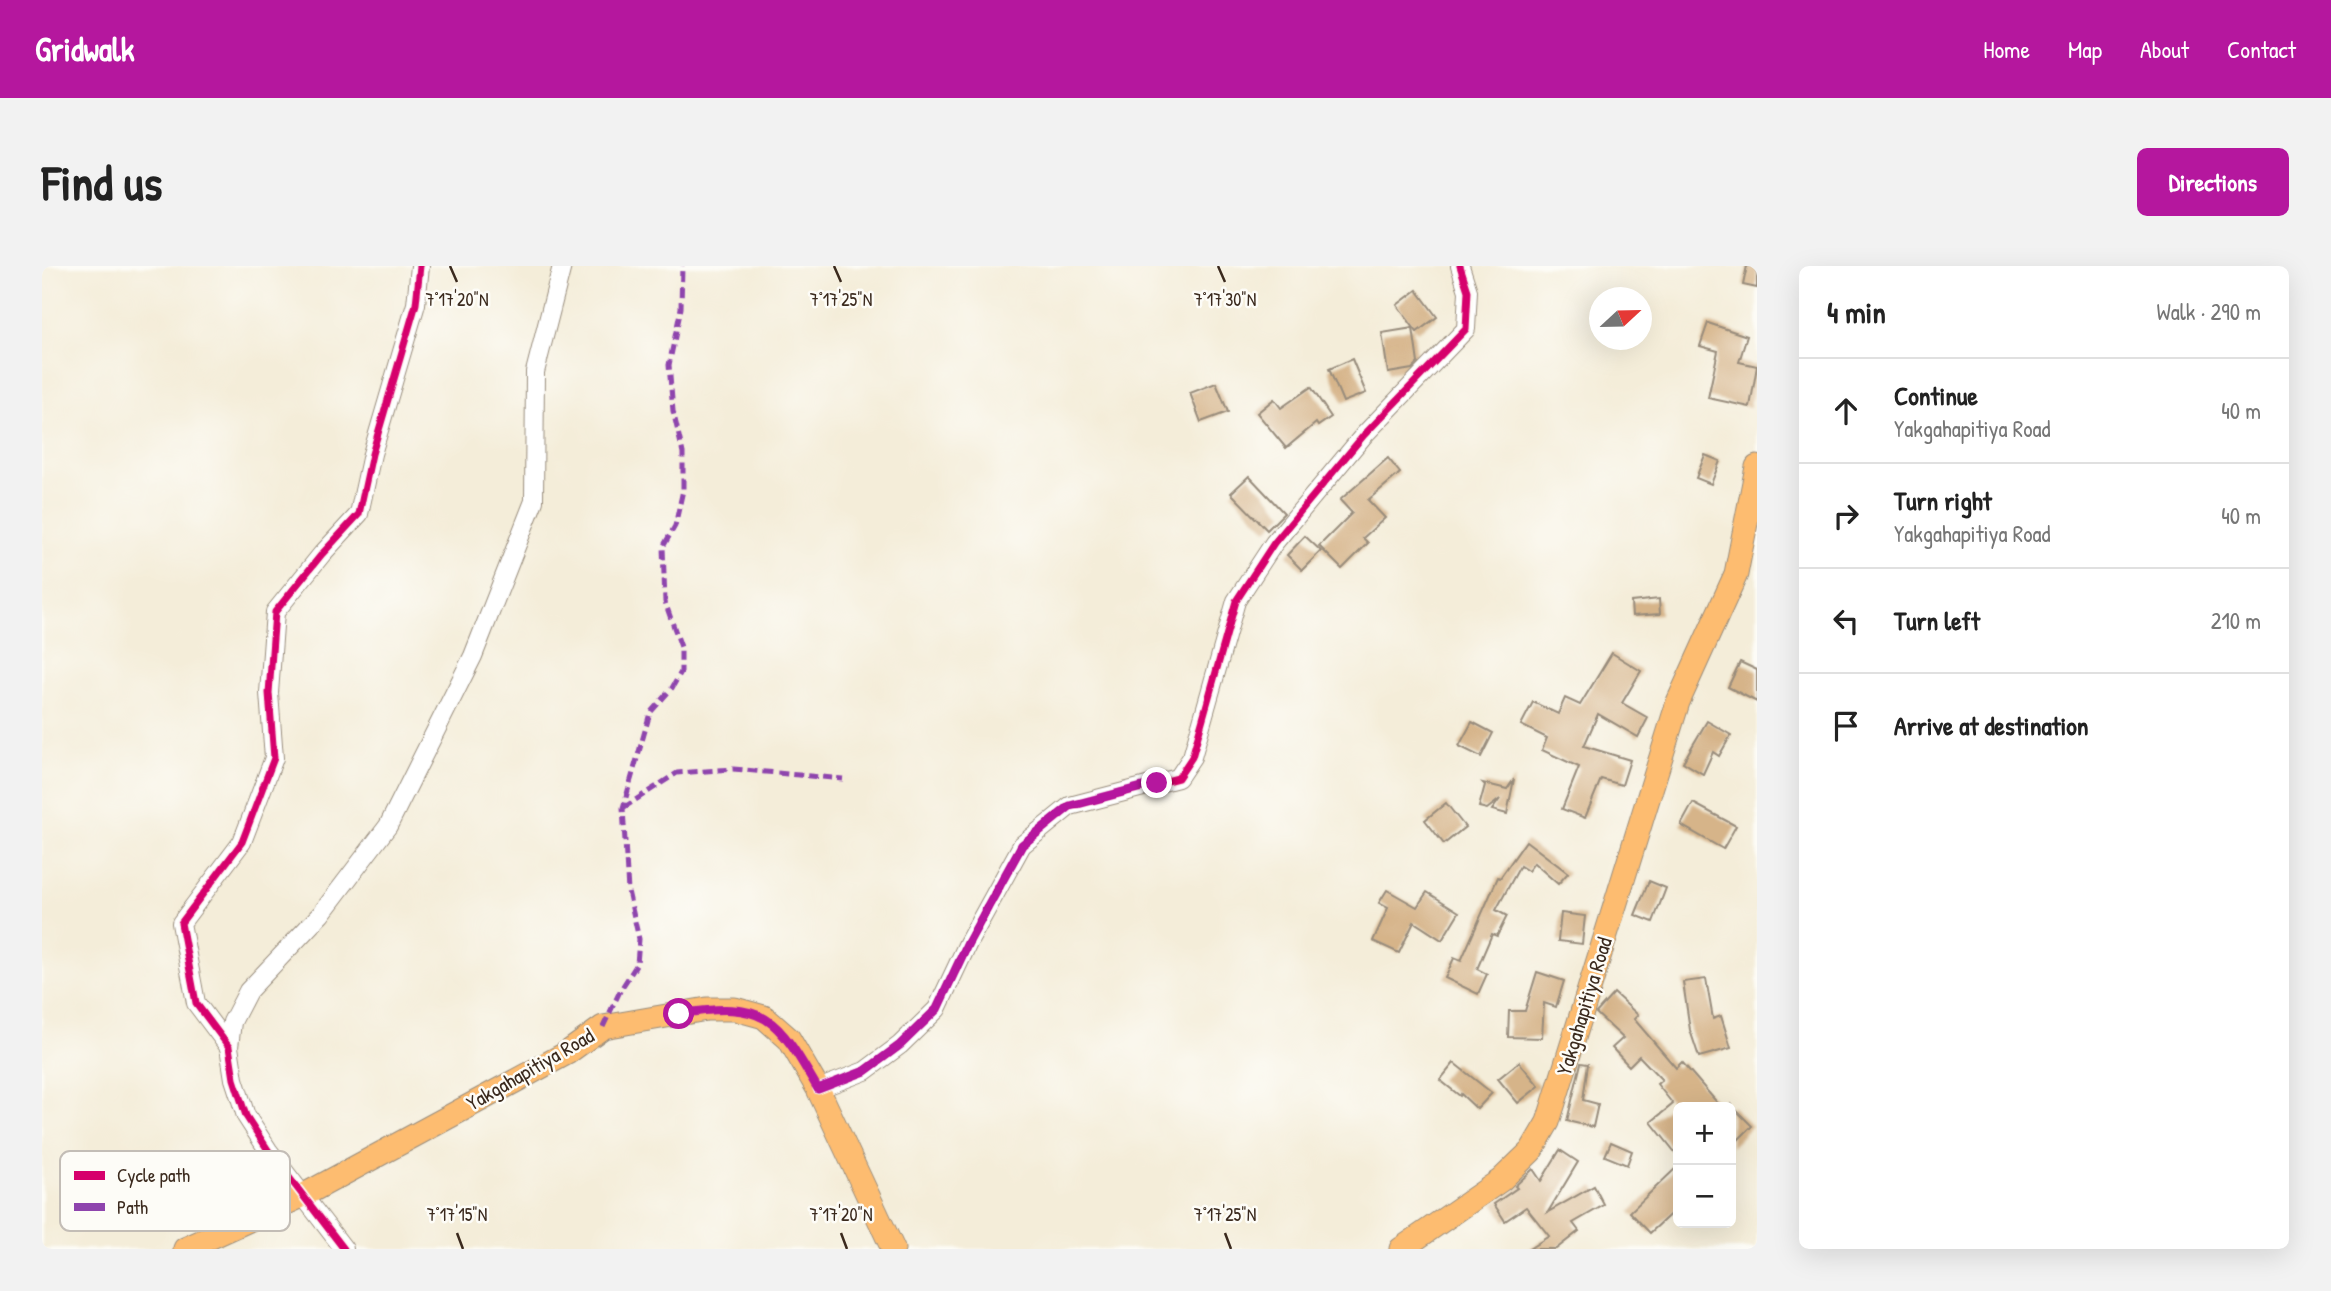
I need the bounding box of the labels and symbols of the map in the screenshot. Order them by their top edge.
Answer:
text: 7°17'20"N [426,287,489,312]
text: 7°17'25"N [810,287,872,312]
text: 7°17'30"N [1194,287,1256,312]
north arrow [1589,287,1652,350]
route end [1141,767,1172,798]
street label: Yakgahapitiya Road [1549,933,1619,1079]
route start [663,998,694,1029]
street label: Yakgahapitiya Road [461,1021,599,1117]
legend [60,1151,290,1231]
text: Cycle path [117,1162,190,1188]
text: Path [117,1194,148,1220]
text: 7°17'15"N [427,1202,487,1227]
text: 7°17'20"N [810,1202,873,1227]
text: 7°17'25"N [1194,1202,1256,1227]

